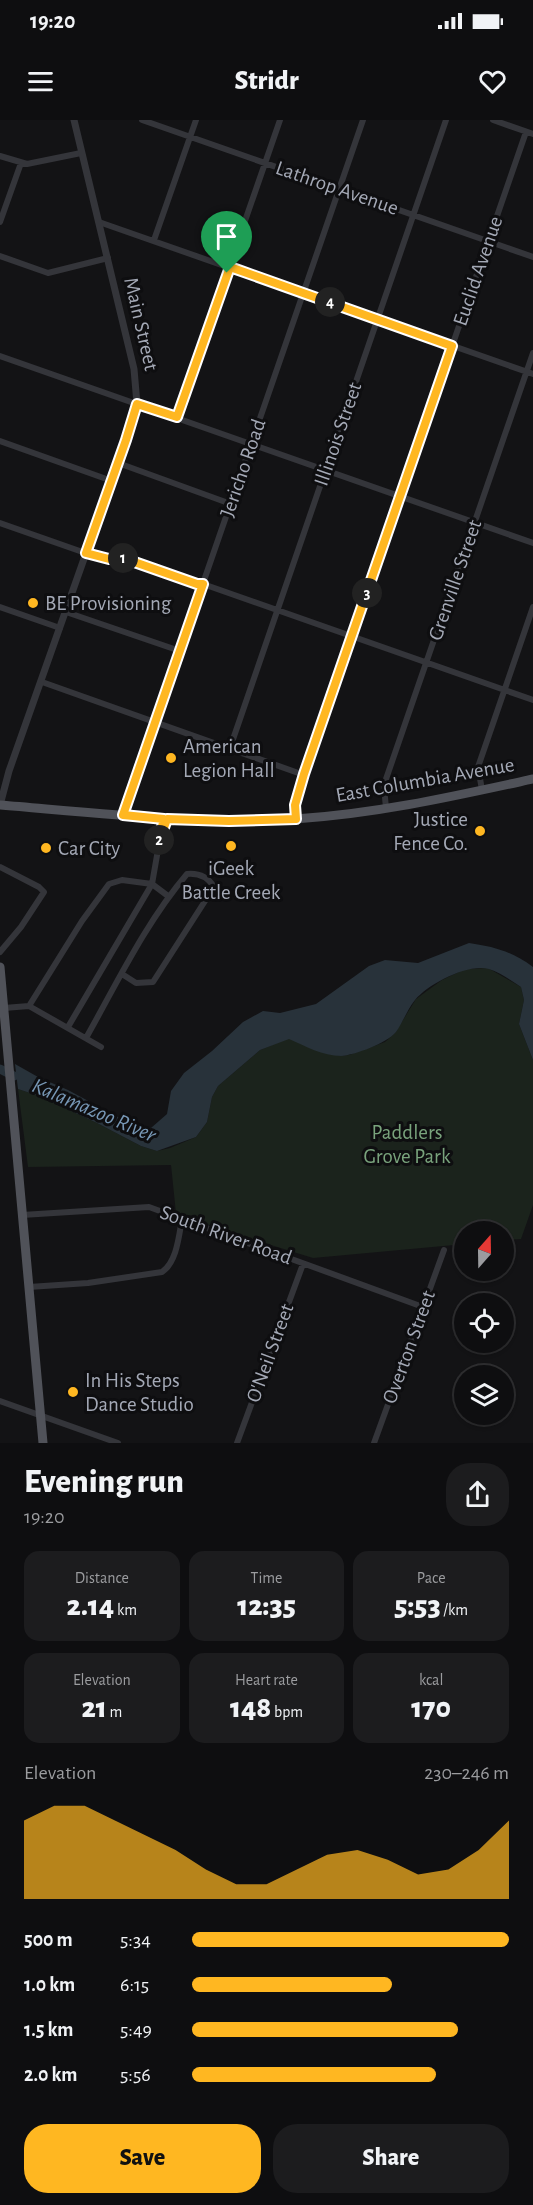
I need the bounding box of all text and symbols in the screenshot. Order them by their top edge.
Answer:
text: 19:20 [30,10,75,32]
icon: menu [24,65,57,98]
icon: heart [476,65,509,98]
text: Stridr [234,67,299,94]
street label: Lathrop Avenue [273,157,401,219]
pin [201,211,252,273]
street label: Euclid Avenue [449,214,507,328]
icon: arrive [210,220,243,253]
street label: Main Street [120,275,162,373]
pin: 4 [315,287,345,317]
text: 4 [326,294,334,310]
street label: Illinois Street [310,379,366,488]
street label: Jericho Road [216,416,270,520]
street label: Grenville Street [425,517,486,643]
pin: 1 [108,543,138,573]
text: 1 [120,550,126,566]
pin: 3 [352,578,382,608]
text: 3 [364,585,370,601]
place label: BE Provisioning [45,593,172,614]
marker: BE Provisioning [26,596,40,610]
place label: American Legion Hall [183,736,275,781]
marker: American Legion Hall [164,751,178,765]
street label: East Columbia Avenue [334,754,516,806]
place label: Justice Fence Co. [393,809,468,854]
marker: Justice Fence Co. [473,824,487,838]
pin: 2 [144,825,174,855]
text: 2 [155,832,163,848]
place label: Car City [58,838,120,859]
marker: iGeek Battle Creek [224,839,238,853]
marker: Car City [39,841,53,855]
place label: iGeek Battle Creek [182,858,281,903]
water label: Kalamazoo River [29,1074,160,1146]
park label: Paddlers Grove Park [364,1122,451,1167]
street label: South River Road [157,1201,295,1269]
north arrow [454,1221,514,1281]
map controls [454,1221,514,1425]
street label: Overton Street [379,1287,439,1406]
button: locate [454,1293,514,1353]
street label: O'Neil Street [242,1301,298,1405]
button: layers [454,1365,514,1425]
place label: In His Steps Dance Studio [85,1370,194,1415]
marker: In His Steps Dance Studio [66,1385,80,1399]
button: share [446,1463,509,1526]
text: Evening run [24,1466,184,1499]
text: 19:20 [24,1507,65,1527]
text: Distance [75,1570,129,1586]
text: Time [251,1570,282,1586]
text: Pace [417,1570,446,1586]
text: 2.14 [67,1591,114,1621]
text: 12:35 [237,1591,296,1621]
text: 5:53 [394,1591,441,1621]
text: km [114,1602,137,1618]
text: /km [441,1602,468,1618]
text: Elevation [73,1672,131,1688]
text: Heart rate [235,1672,298,1688]
text: kcal [419,1672,443,1688]
text: 21 [81,1693,107,1723]
text: 148 [230,1693,271,1723]
text: 170 [411,1693,451,1723]
text: m [107,1704,122,1720]
text: bpm [271,1704,303,1720]
text: Elevation [24,1763,96,1783]
text: 230–246 m [424,1763,509,1783]
text: 500 m [24,1930,73,1950]
text: 5:34 [120,1930,151,1950]
text: 1.0 km [24,1975,75,1995]
text: 6:15 [120,1975,149,1995]
text: 1.5 km [24,2020,73,2040]
text: 5:49 [120,2020,152,2040]
text: 2.0 km [24,2065,77,2085]
text: 5:56 [120,2065,151,2085]
button: Save [24,2124,261,2193]
button: Share [273,2124,509,2193]

